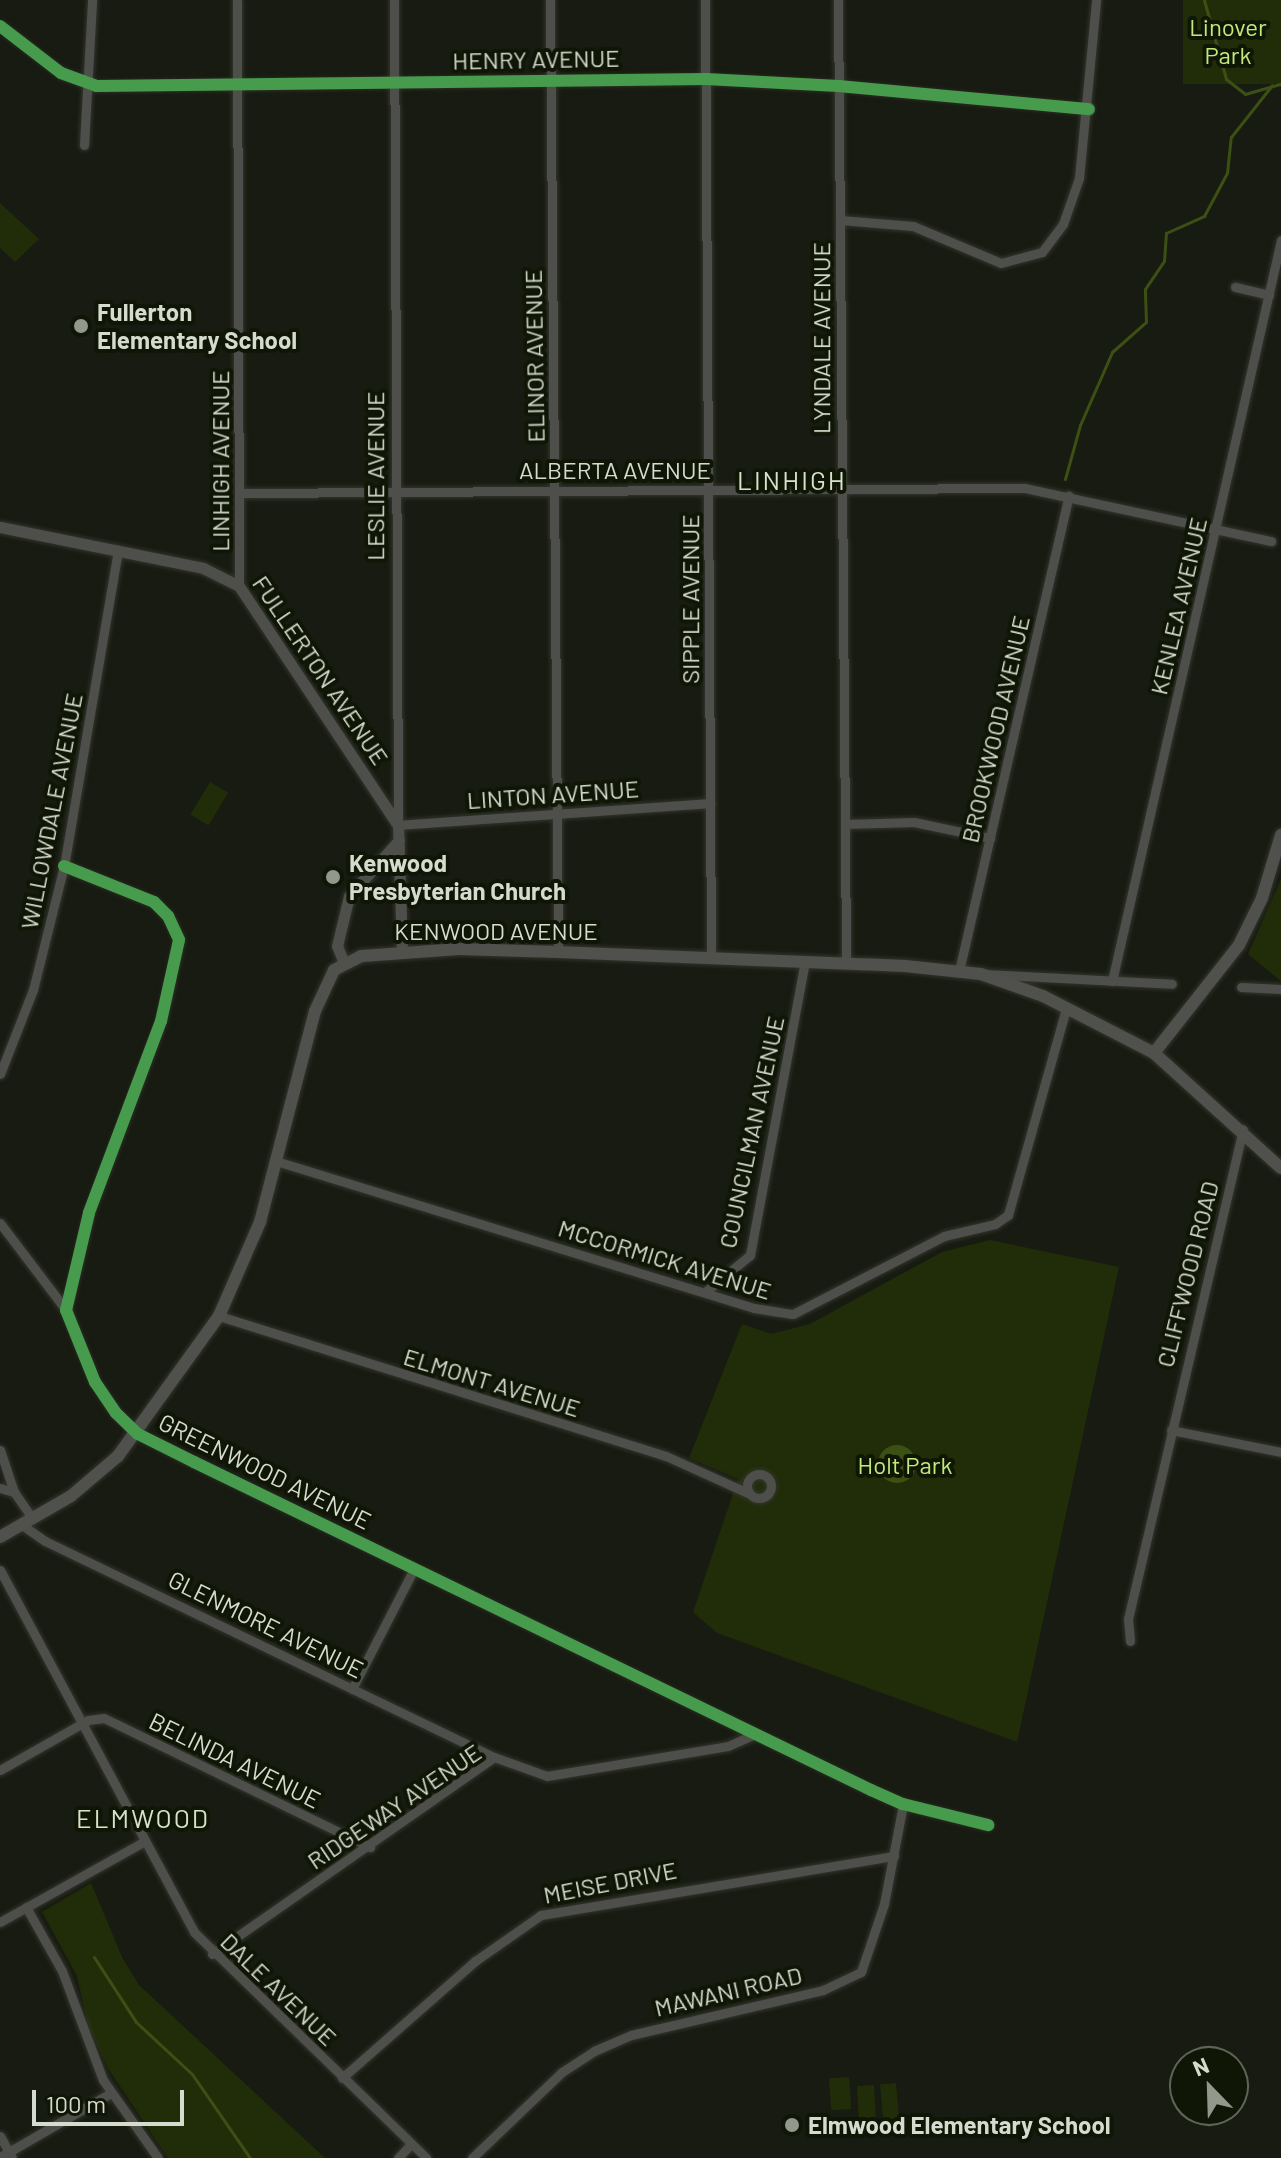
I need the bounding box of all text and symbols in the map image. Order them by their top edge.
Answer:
park label: Linover Park [1189,13,1267,69]
street label: HENRY AVENUE [452,43,620,75]
street label: LYNDALE AVENUE [807,242,835,434]
street label: ELINOR AVENUE [518,269,550,443]
place label: Fullerton Elementary School [97,298,297,354]
marker: Fullerton Elementary School [72,317,90,335]
street label: LINHIGH AVENUE [206,370,234,552]
street label: LESLIE AVENUE [361,391,389,561]
street label: ALBERTA AVENUE [519,456,711,484]
district label: LINHIGH [737,464,847,496]
street label: SIPPLE AVENUE [676,514,704,684]
street label: KENLEA AVENUE [1144,515,1212,697]
street label: FULLERTON AVENUE [247,570,395,770]
street label: BROOKWOOD AVENUE [955,613,1035,845]
street label: WILLOWDALE AVENUE [14,691,88,931]
street label: LINTON AVENUE [466,774,640,814]
place label: Kenwood Presbyterian Church [349,849,566,905]
marker: Kenwood Presbyterian Church [324,868,342,886]
street label: KENWOOD AVENUE [394,917,598,945]
street label: COUNCILMAN AVENUE [712,1013,790,1251]
street label: CLIFFWOOD ROAD [1150,1178,1224,1370]
street label: MCCORMICK AVENUE [555,1213,775,1305]
street label: ELMONT AVENUE [400,1341,584,1423]
street label: GREENWOOD AVENUE [154,1407,376,1535]
park label: Holt Park [858,1451,952,1479]
street label: GLENMORE AVENUE [164,1564,368,1684]
street label: BELINDA AVENUE [145,1706,325,1814]
street label: RIDGEWAY AVENUE [302,1737,486,1875]
district label: ELMWOOD [76,1802,210,1834]
street label: MEISE DRIVE [541,1855,679,1909]
street label: DALE AVENUE [215,1927,343,2051]
street label: MAWANI ROAD [652,1960,804,2022]
north arrow [1169,2046,1249,2126]
text: N [1189,2051,1212,2081]
scale bar [36,2074,188,2124]
text: 100 m [46,2089,106,2118]
place label: Elmwood Elementary School [808,2111,1111,2139]
marker: Elmwood Elementary School [783,2116,801,2134]

